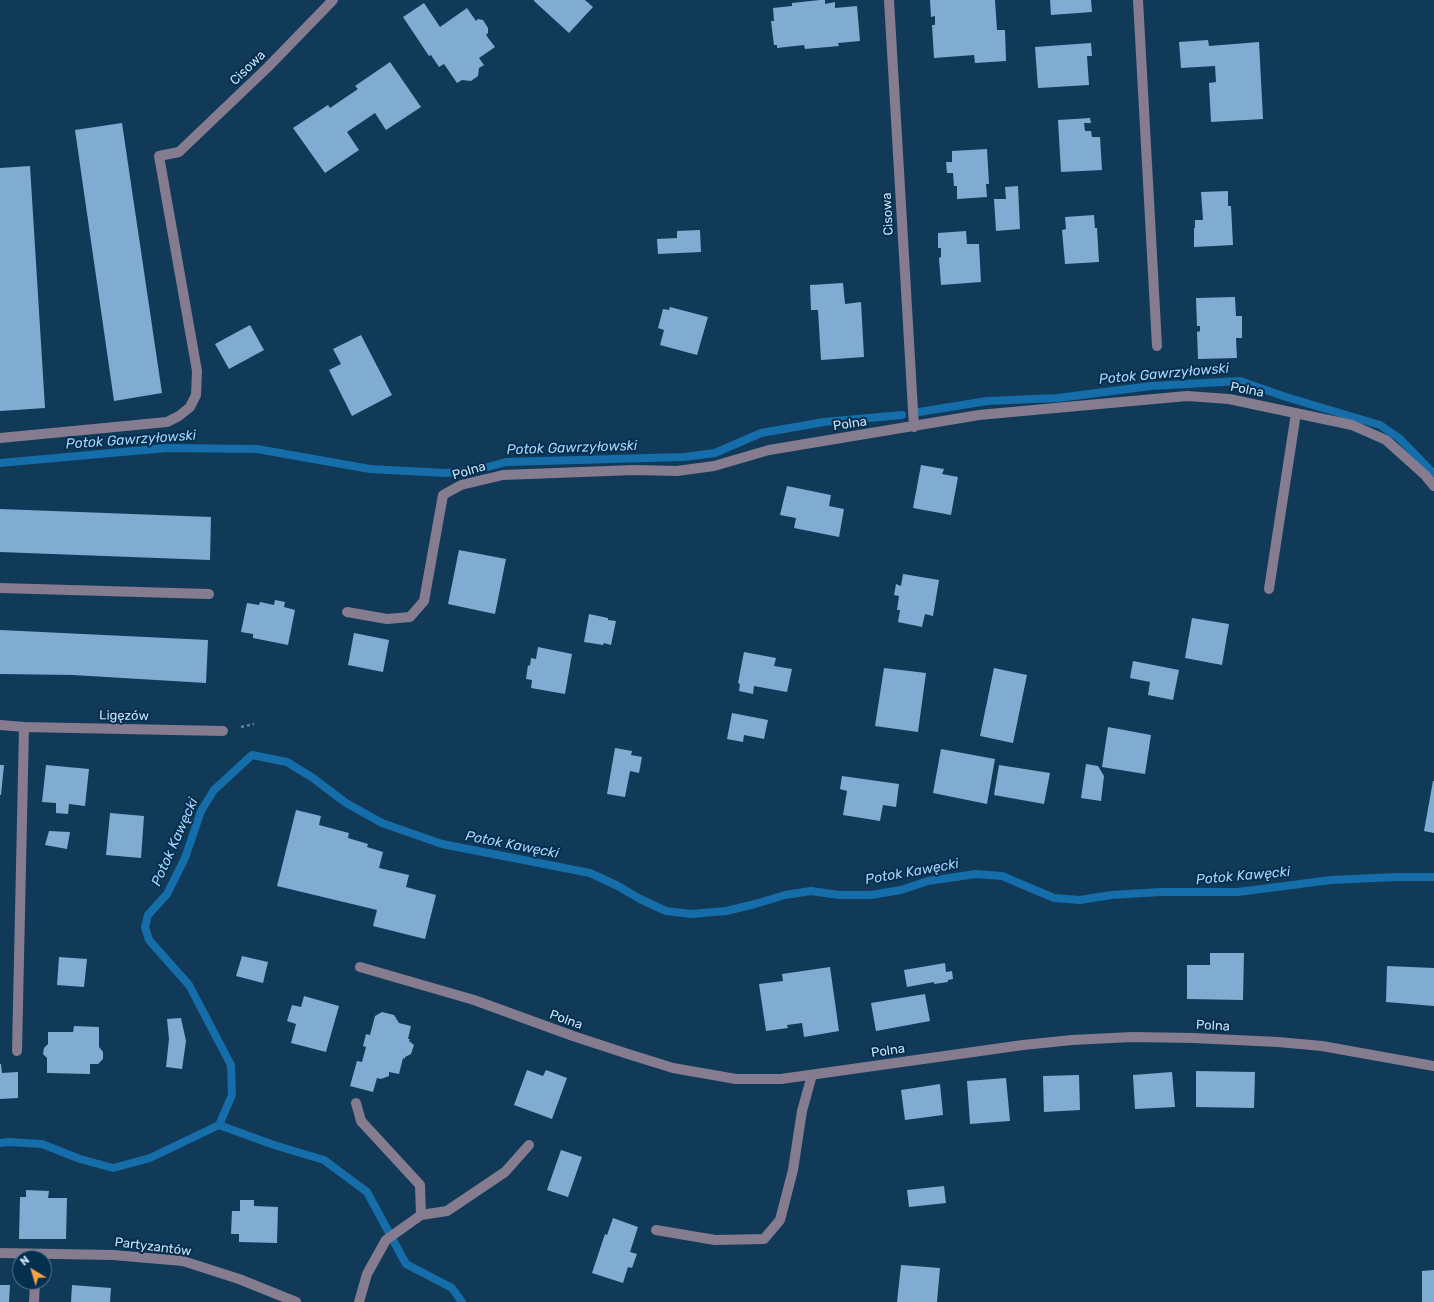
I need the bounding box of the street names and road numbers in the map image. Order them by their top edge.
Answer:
street label: Cisowa [227,47,269,89]
street label: Cisowa [879,192,897,236]
street label: Polna [1229,379,1265,401]
street label: Polna [832,414,868,434]
street label: Polna [450,459,488,483]
street label: Ligęzów [99,708,149,724]
street label: Polna [547,1007,585,1033]
street label: Polna [1196,1017,1230,1035]
street label: Polna [870,1041,906,1061]
street label: Partyzantów [114,1235,192,1259]

